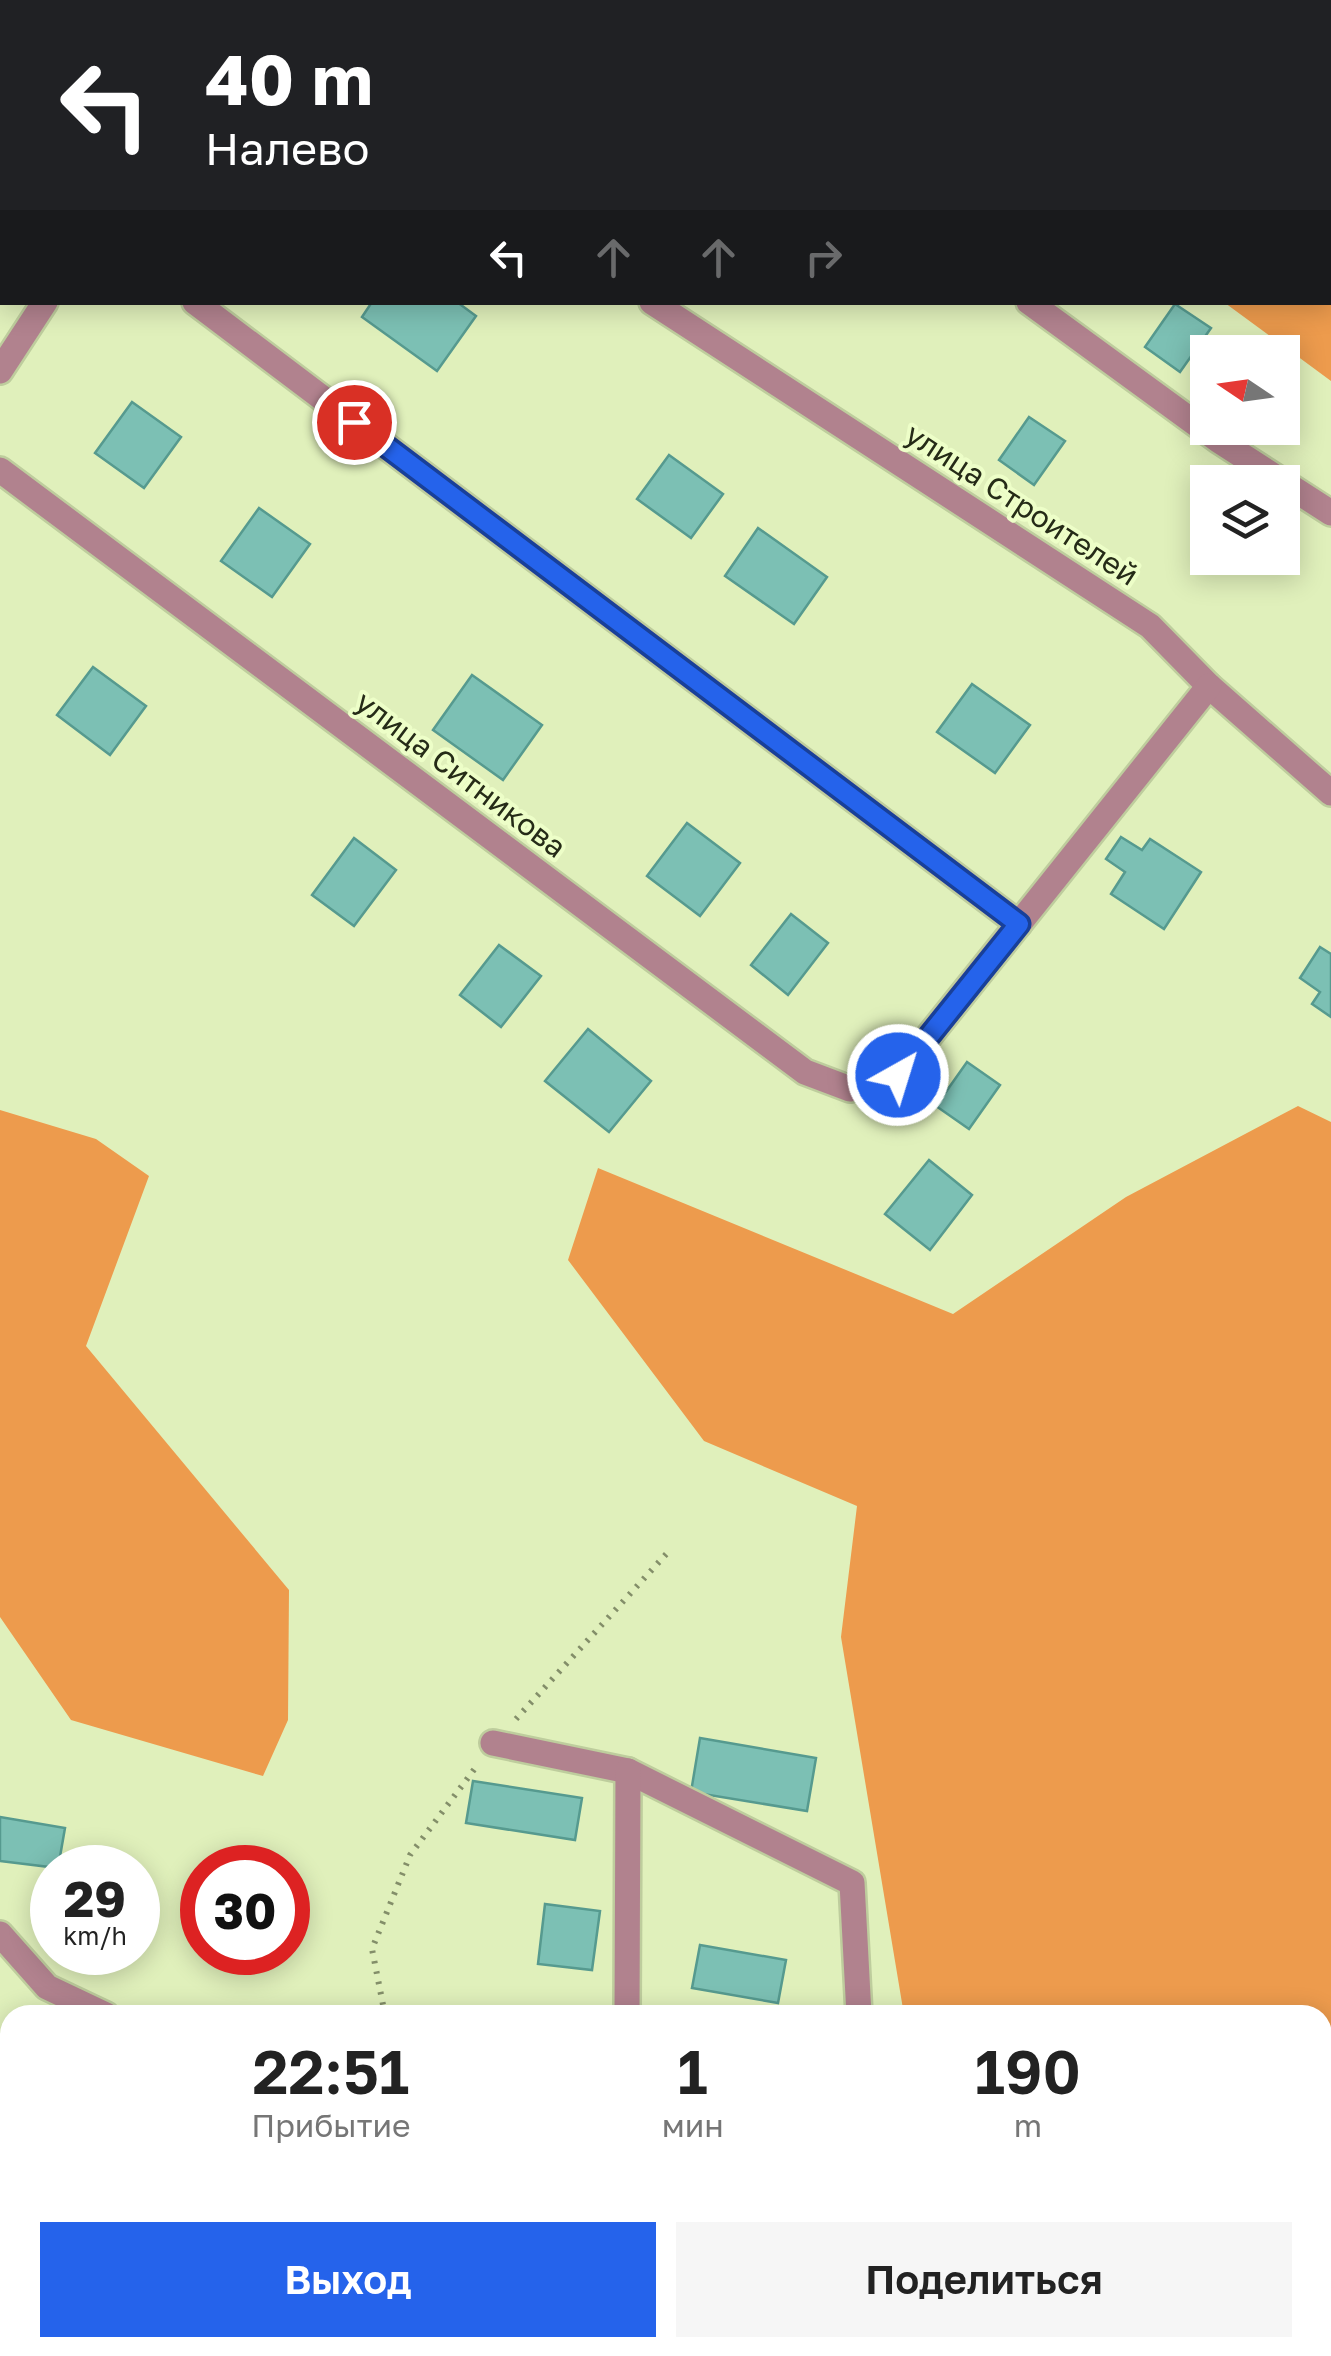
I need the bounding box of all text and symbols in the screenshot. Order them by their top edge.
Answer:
text: 40 m [205,36,373,120]
icon: left [40,40,170,170]
text: Налево [205,121,369,175]
icon: left [481,230,536,285]
icon: ahead [586,230,641,285]
icon: ahead [691,230,746,285]
icon: right [796,230,851,285]
north arrow [1190,335,1300,445]
map controls [1190,335,1300,575]
pin [312,380,397,465]
icon: arrive [327,395,382,450]
street label: улица Строителей [899,415,1145,593]
button: layers [1190,465,1300,575]
street label: улица Ситникова [349,683,573,865]
position arrow [846,1023,950,1127]
speed limit sign: 30 [180,1845,310,1975]
text: 29 [64,1868,126,1928]
text: km/h [63,1920,127,1951]
text: 22:51 [252,2035,409,2107]
text: 1 [678,2035,708,2107]
text: 190 [975,2035,1081,2107]
text: Прибытие [251,2106,411,2144]
text: мин [662,2106,724,2144]
text: m [1014,2106,1042,2144]
button: Выход [40,2222,656,2337]
button: Поделиться [676,2222,1292,2337]

